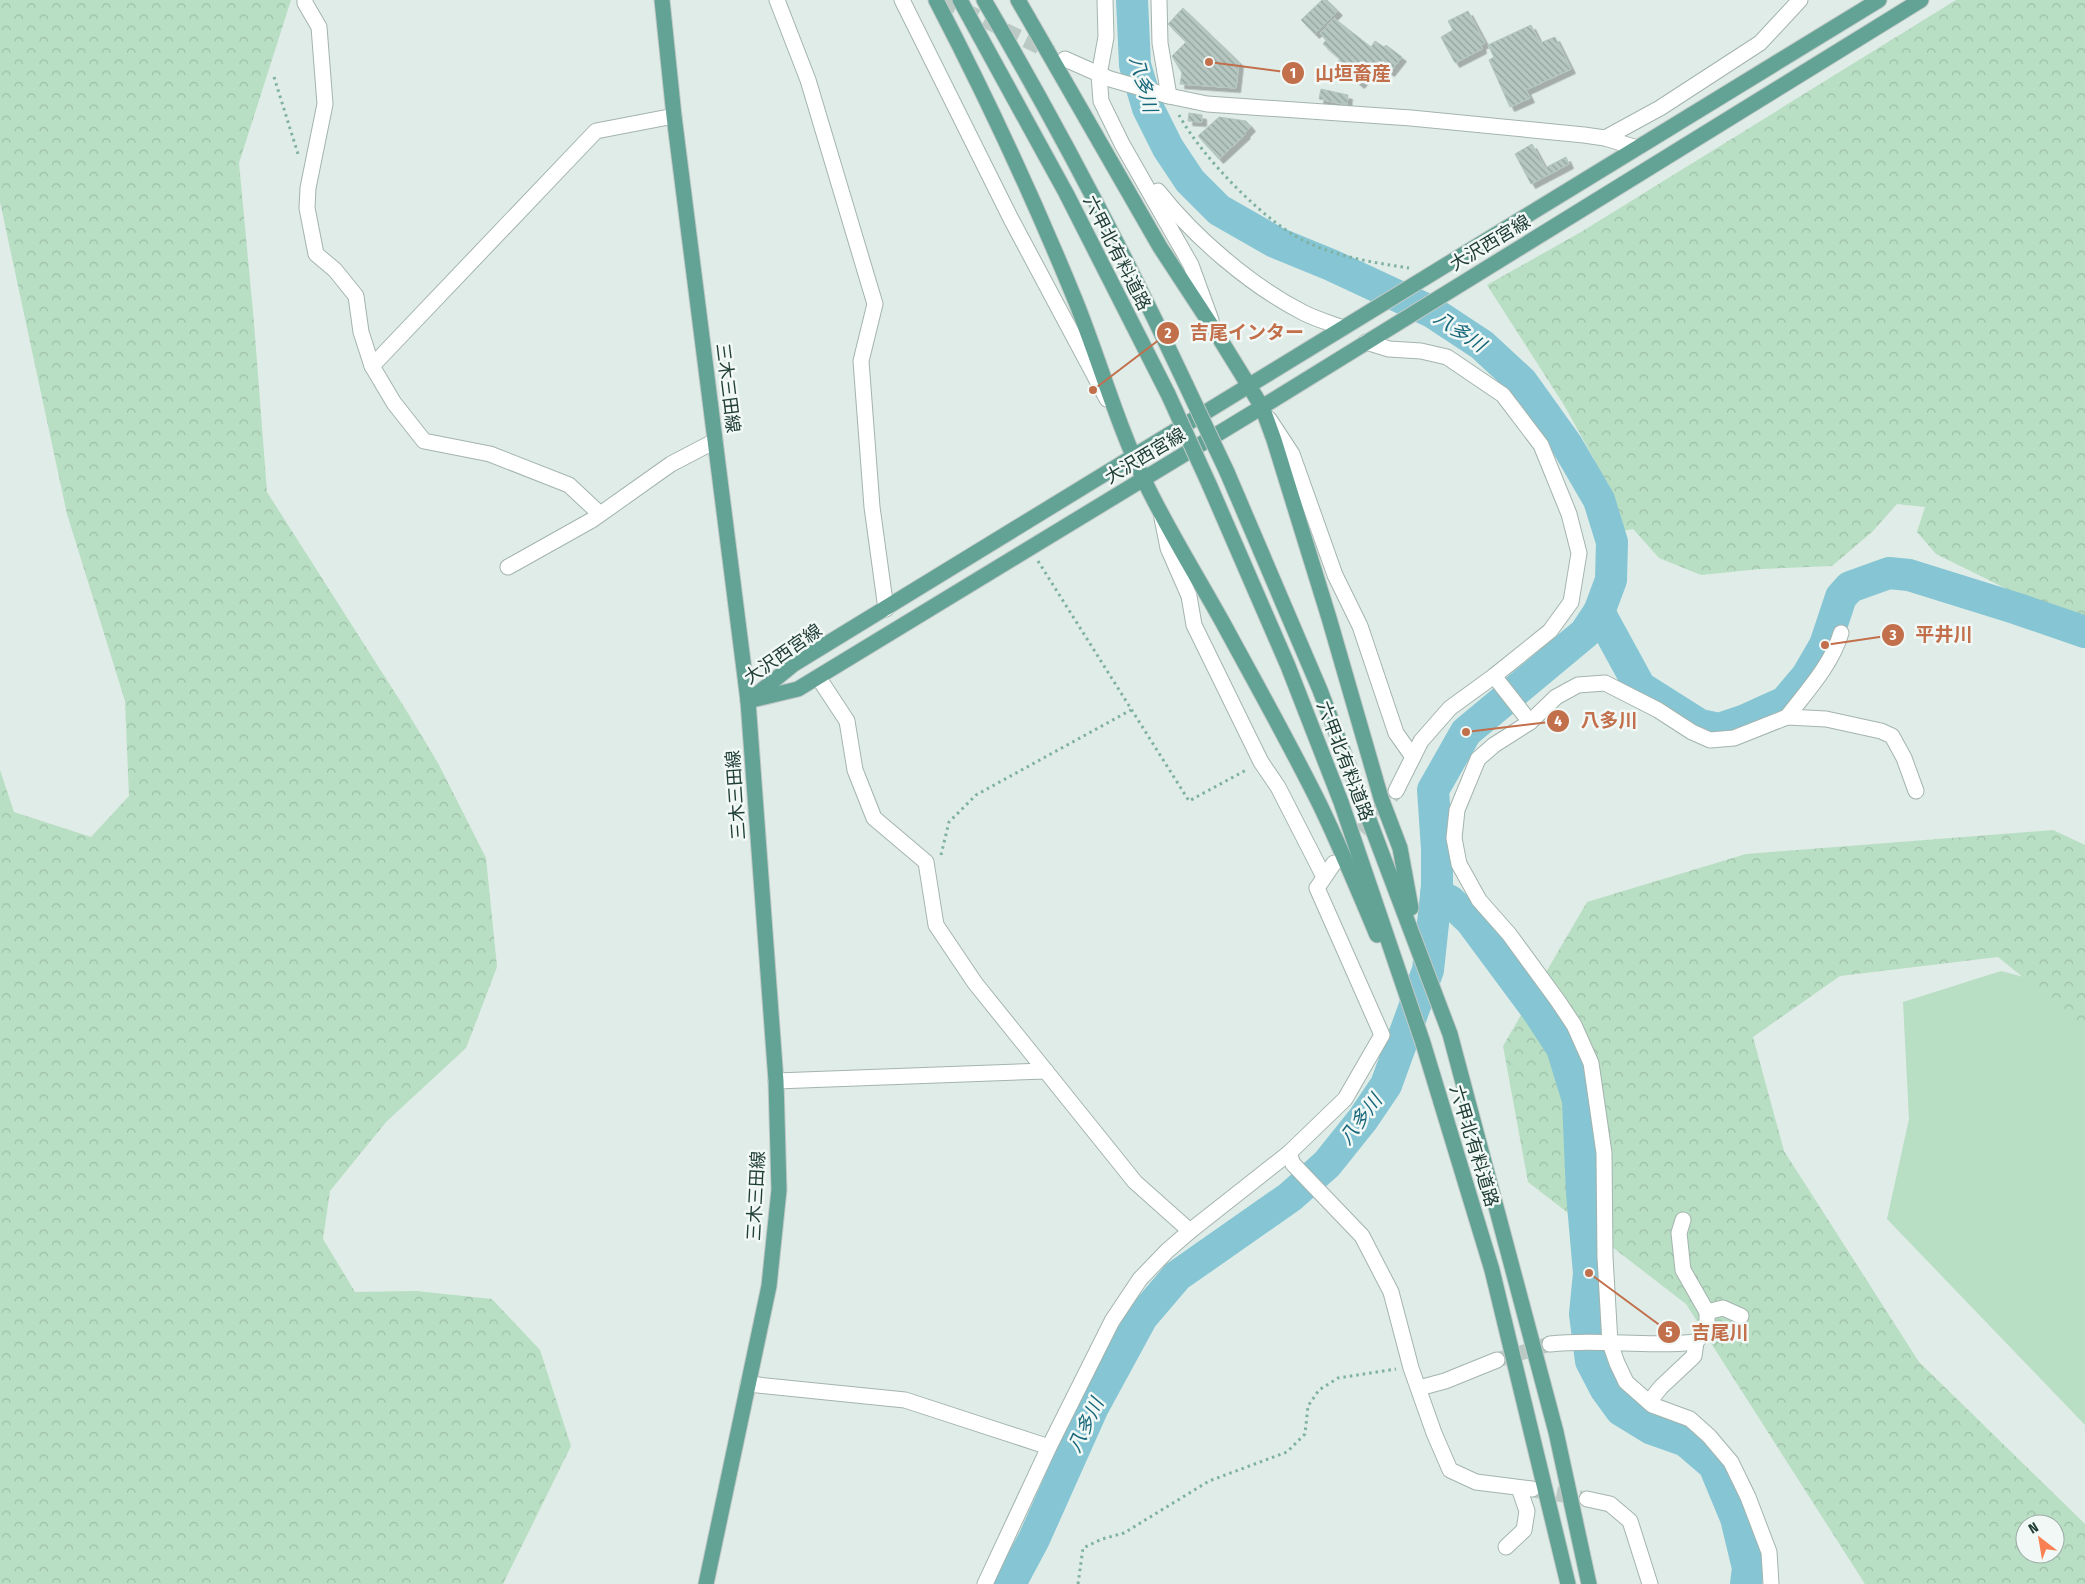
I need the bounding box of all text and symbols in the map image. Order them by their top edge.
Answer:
water label: 八多川 [1125,54,1163,117]
callout: 山垣畜産 [1280,56,1401,90]
text: 山垣畜産 [1315,62,1391,85]
text: 1 [1290,64,1296,82]
street label: 六甲北有料道路 [1079,192,1155,314]
street label: 大沢西宮線 [1446,210,1534,276]
water label: 八多川 [1430,306,1491,358]
callout: 吉尾インター [1155,316,1314,350]
text: 吉尾インター [1190,321,1304,344]
text: 2 [1164,324,1172,342]
street label: 三木三田線 [712,342,744,434]
street label: 大沢西宮線 [1101,423,1189,489]
callout: 平井川 [1880,618,1982,652]
street label: 大沢西宮線 [740,619,826,689]
text: 平井川 [1915,623,1973,646]
text: 3 [1888,626,1897,644]
street label: 六甲北有料道路 [1312,698,1378,824]
callout: 八多川 [1546,704,1648,738]
text: 八多川 [1580,709,1638,732]
text: 4 [1554,712,1562,730]
street label: 三木三田線 [722,749,750,841]
street label: 六甲北有料道路 [1445,1083,1503,1209]
water label: 八多川 [1334,1088,1388,1149]
street label: 三木三田線 [743,1150,769,1242]
callout: 吉尾川 [1656,1315,1758,1349]
text: 吉尾川 [1691,1321,1749,1344]
text: 5 [1665,1323,1673,1341]
water label: 八多川 [1063,1393,1109,1456]
north arrow [2015,1514,2065,1564]
text: N [2026,1519,2042,1538]

